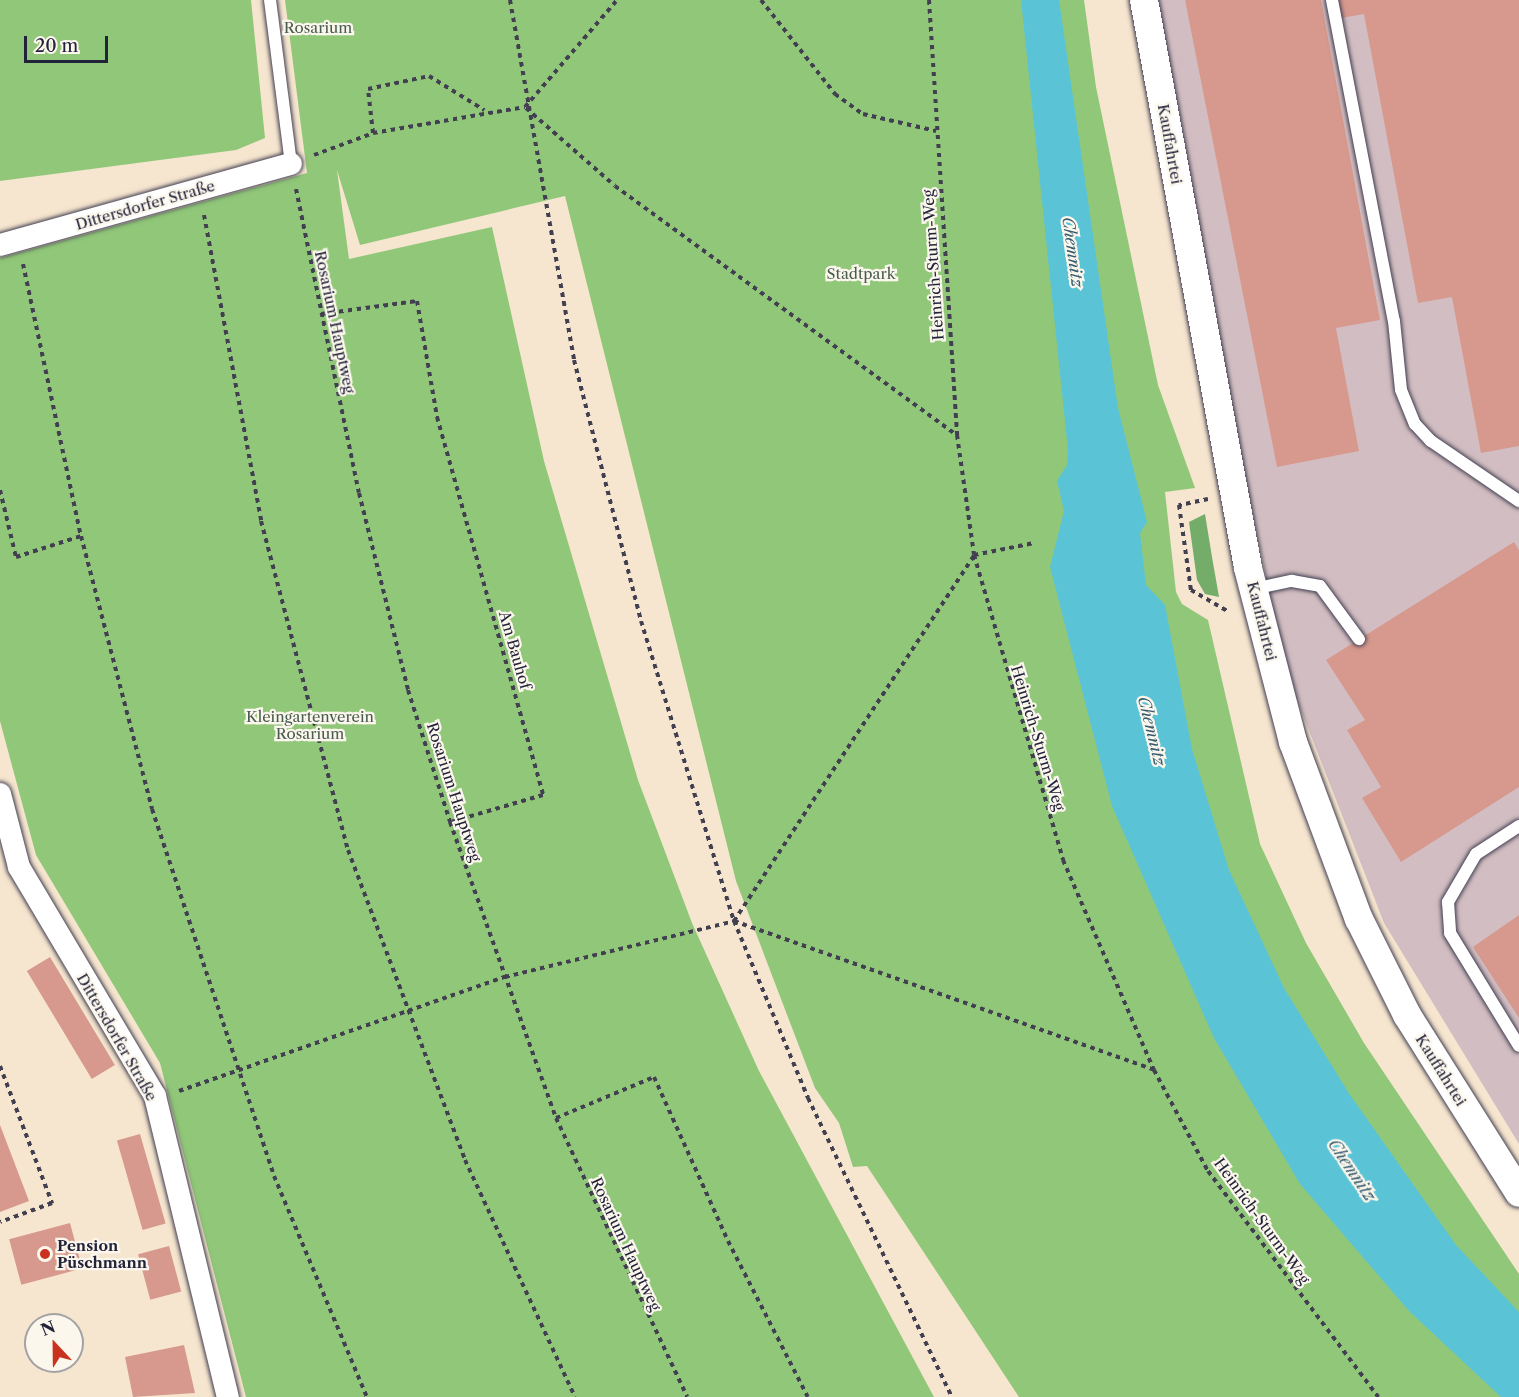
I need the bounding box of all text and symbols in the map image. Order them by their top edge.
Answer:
park label: Rosarium [284,19,352,37]
scale bar [27,24,111,62]
text: 20 m [35,35,78,57]
street label: Kauffahrtei [1154,103,1186,185]
street label: Dittersdorfer Straße [73,176,217,234]
street label: Heinrich-Sturm-Weg [919,189,947,341]
water label: Chemnitz [1059,216,1087,288]
street label: Rosarium Hauptweg [311,249,359,395]
park label: Stadtpark [827,265,895,283]
street label: Kauffahrtei [1243,580,1281,662]
street label: Am Bauhof [495,609,535,691]
street label: Heinrich-Sturm-Weg [1007,663,1069,813]
water label: Chemnitz [1134,694,1170,768]
park label: Kleingartenverein Rosarium [246,707,374,742]
street label: Rosarium Hauptweg [423,720,485,864]
street label: Dittersdorfer Straße [73,970,161,1104]
street label: Kauffahrtei [1412,1031,1470,1109]
water label: Chemnitz [1324,1135,1380,1205]
street label: Heinrich-Sturm-Weg [1210,1155,1314,1287]
street label: Rosarium Hauptweg [587,1174,665,1314]
place label: Pension Püschmann [57,1236,147,1271]
marker: Pension Püschmann [38,1247,52,1261]
north arrow [24,1313,84,1373]
text: N [38,1316,58,1340]

